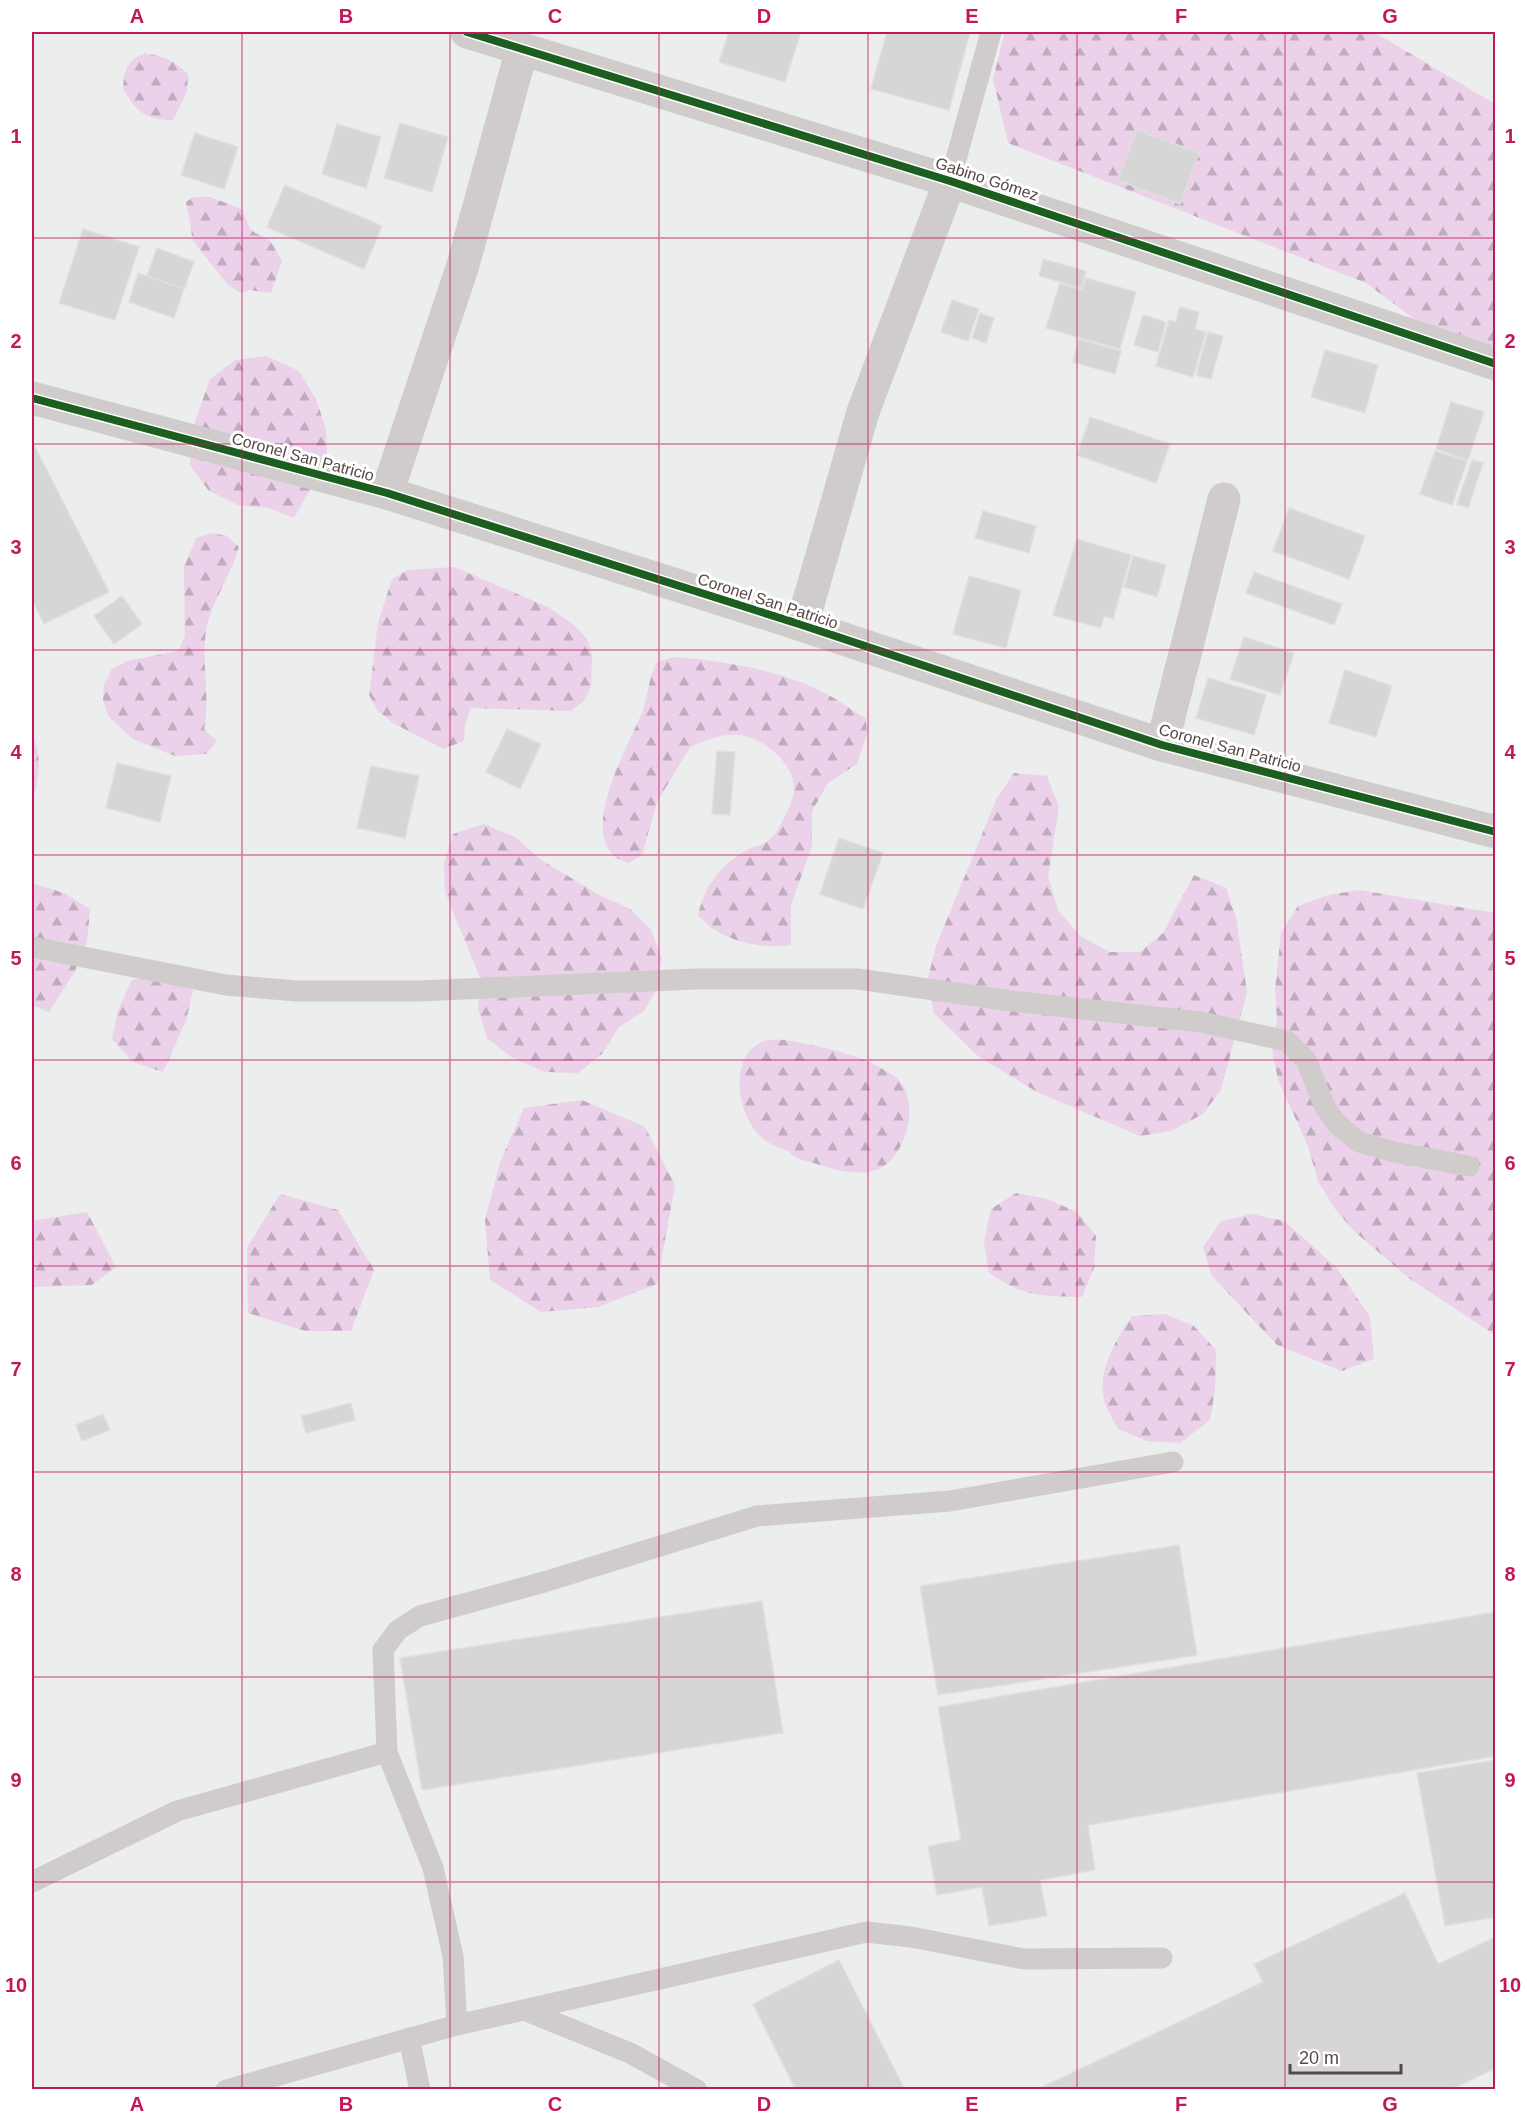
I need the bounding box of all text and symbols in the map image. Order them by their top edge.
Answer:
text: A [130,5,144,27]
text: B [339,5,353,27]
text: C [548,5,562,27]
text: D [757,5,771,27]
text: E [965,5,979,27]
text: F [1175,5,1187,27]
text: G [1382,5,1398,27]
text: 1 [10,125,22,147]
text: 1 [1504,125,1516,147]
street label: Gabino Gómez [933,154,1041,204]
text: 2 [10,330,22,352]
text: 2 [1504,330,1516,352]
street label: Coronel San Patricio [230,430,376,484]
text: 3 [10,536,22,558]
text: 3 [1504,536,1516,558]
street label: Coronel San Patricio [696,570,840,632]
street label: Coronel San Patricio [1157,721,1303,775]
text: 4 [10,741,22,763]
text: 4 [1504,741,1516,763]
text: 5 [10,947,22,969]
text: 5 [1504,947,1516,969]
text: 6 [10,1152,22,1174]
text: 6 [1504,1152,1516,1174]
text: 7 [10,1358,22,1380]
text: 7 [1504,1358,1516,1380]
text: 8 [10,1563,22,1585]
text: 8 [1504,1563,1516,1585]
text: 9 [10,1769,22,1791]
text: 9 [1504,1769,1516,1791]
text: 10 [5,1974,27,1996]
text: 10 [1499,1974,1521,1996]
scale bar [1290,2037,1401,2075]
text: 20 m [1299,2048,1339,2068]
text: A [130,2093,144,2115]
text: B [339,2093,353,2115]
text: C [548,2093,562,2115]
text: D [757,2093,771,2115]
text: E [965,2093,979,2115]
text: F [1175,2093,1187,2115]
text: G [1382,2093,1398,2115]

